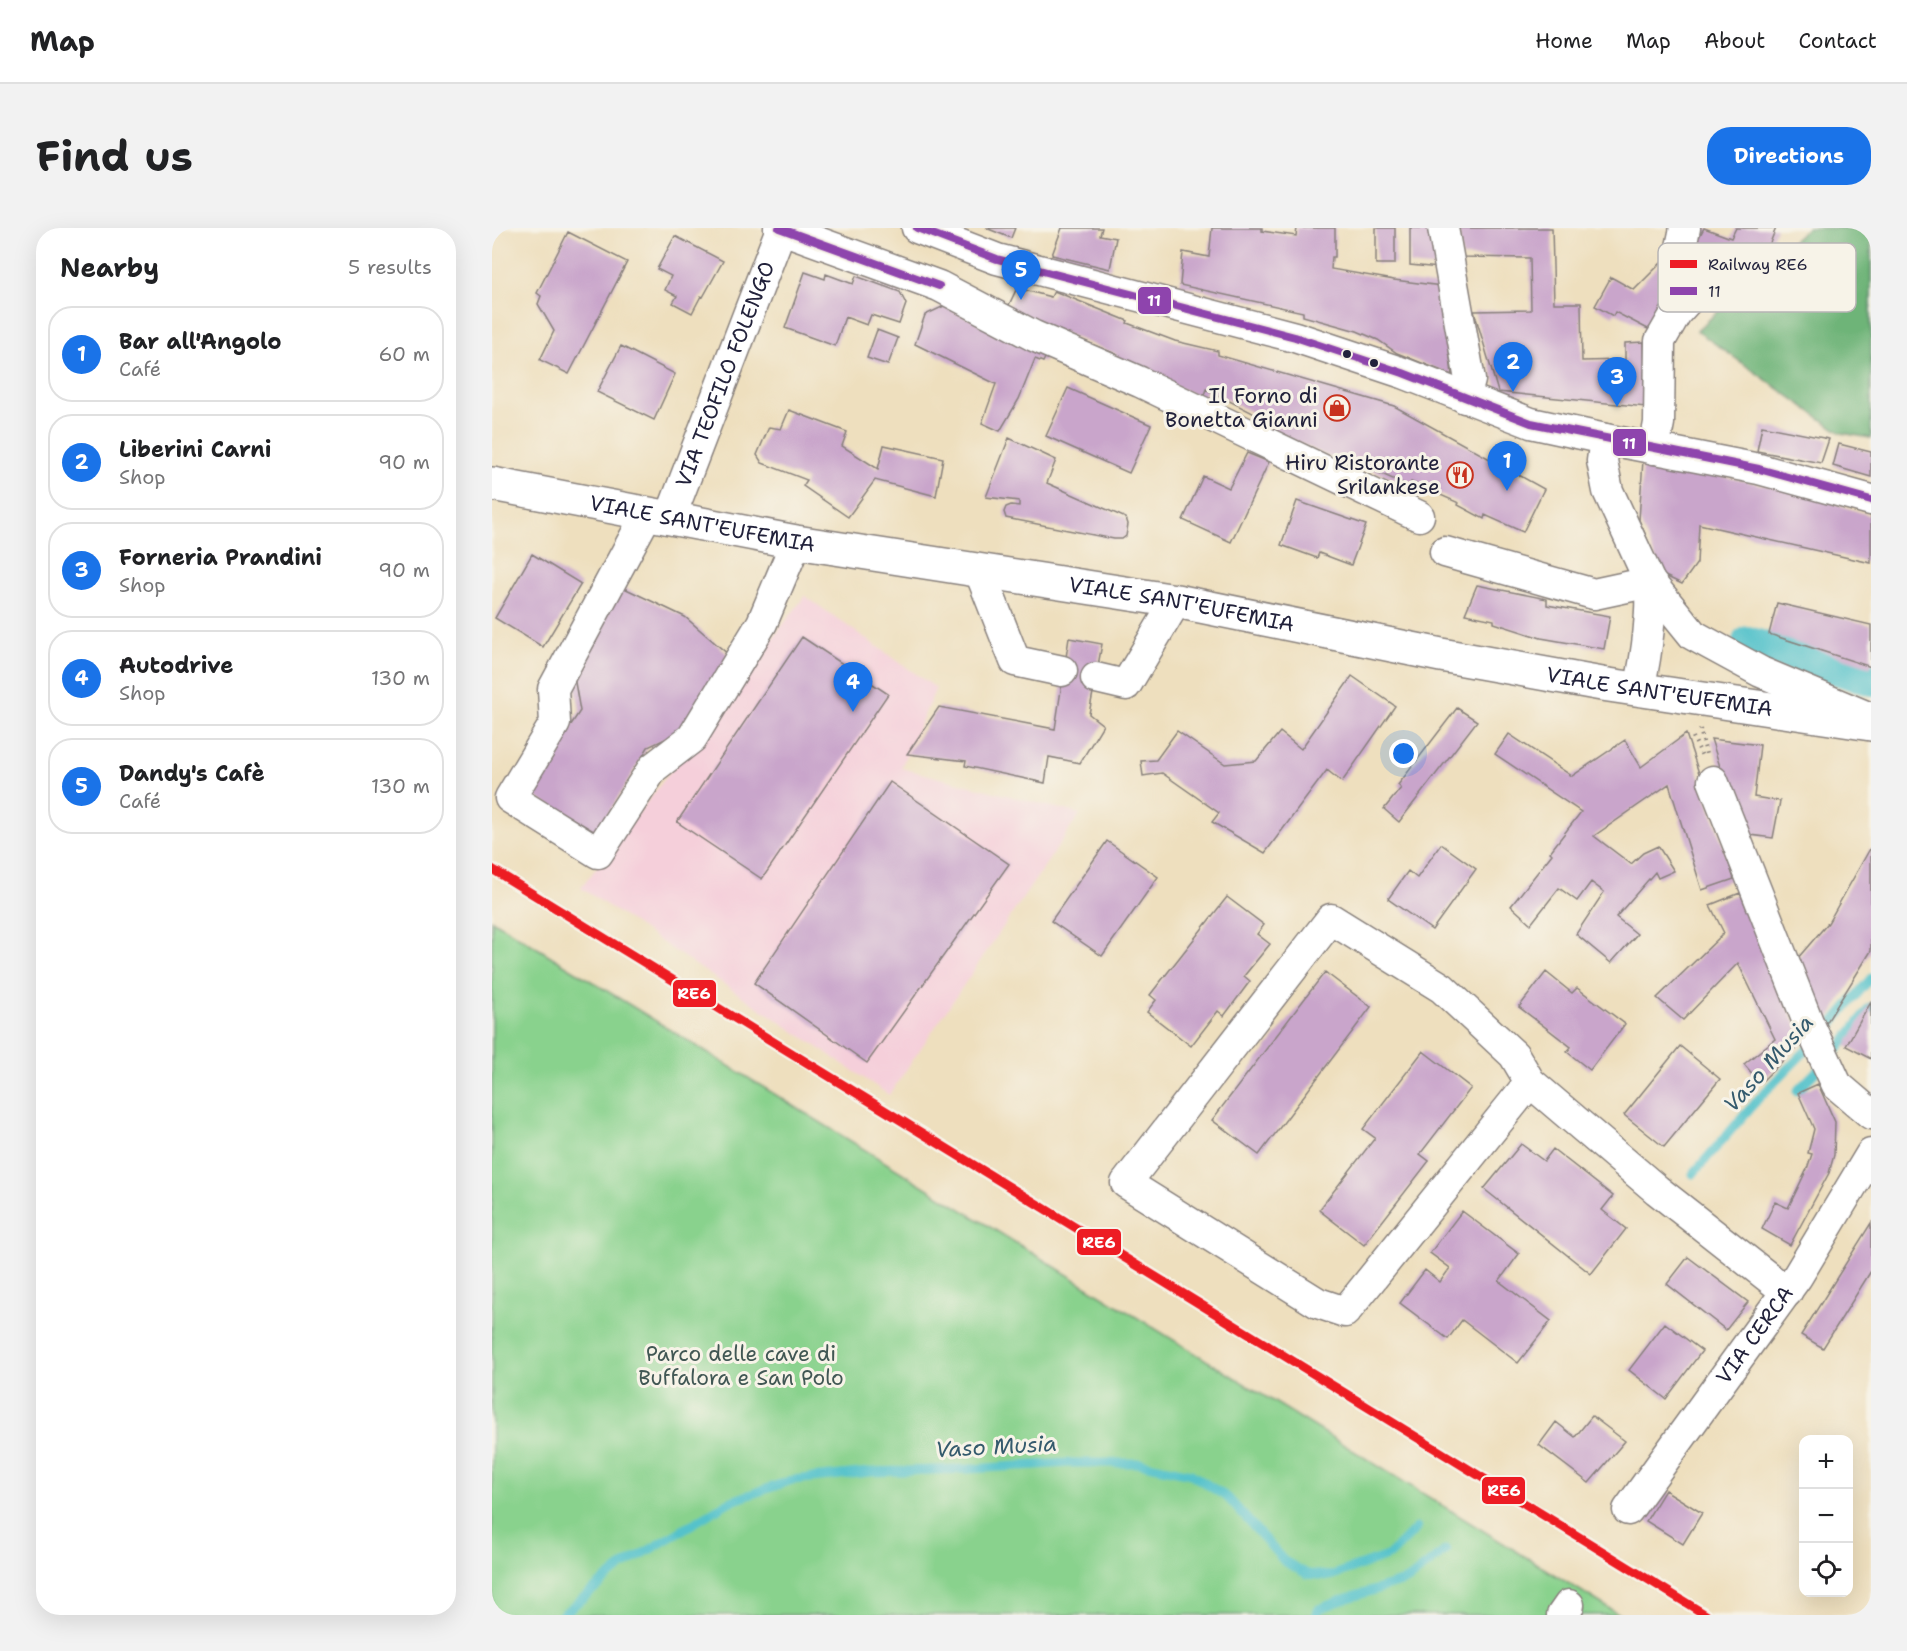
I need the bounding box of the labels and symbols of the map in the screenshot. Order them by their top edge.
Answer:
legend [1658,243,1856,312]
pin: 5 [1002,250,1040,300]
text: Railway RE6 [1708,254,1808,275]
street label: VIA TEOFILO FOLENGO [669,257,781,491]
text: 11 [1708,281,1721,302]
line badge: 11 [1137,286,1172,315]
text: 11 [1147,290,1161,311]
pin: 2 [1494,342,1532,392]
unlabelled marker [1341,348,1353,360]
unlabelled marker [1368,357,1380,369]
pin: 3 [1598,358,1636,407]
place label: Il Forno di Bonetta Gianni [1165,382,1318,434]
shop icon: Il Forno di Bonetta Gianni [1322,393,1352,423]
line badge: 11 [1612,428,1647,457]
text: 11 [1622,433,1636,454]
pin: 1 [1488,442,1526,491]
place label: Hiru Ristorante Srilankese [1285,449,1440,501]
restaurant icon: Hiru Ristorante Srilankese [1445,460,1475,490]
street label: VIALE SANT'EUFEMIA [587,489,817,559]
street label: VIALE SANT'EUFEMIA [1067,571,1297,639]
street label: VIALE SANT'EUFEMIA [1544,660,1774,723]
pin: 4 [834,662,872,712]
your location [1389,739,1418,768]
line badge: RE6 [672,979,717,1008]
text: RE6 [677,983,711,1004]
water label: Vaso Musia [1717,1008,1820,1118]
line badge: RE6 [1076,1228,1122,1256]
text: RE6 [1082,1232,1116,1253]
street label: VIA CERCA [1710,1280,1800,1390]
park label: Parco delle cave di Buffalora e San Polo [638,1340,844,1392]
water label: Vaso Musia [935,1429,1058,1464]
line badge: RE6 [1481,1476,1526,1505]
text: RE6 [1487,1480,1521,1501]

